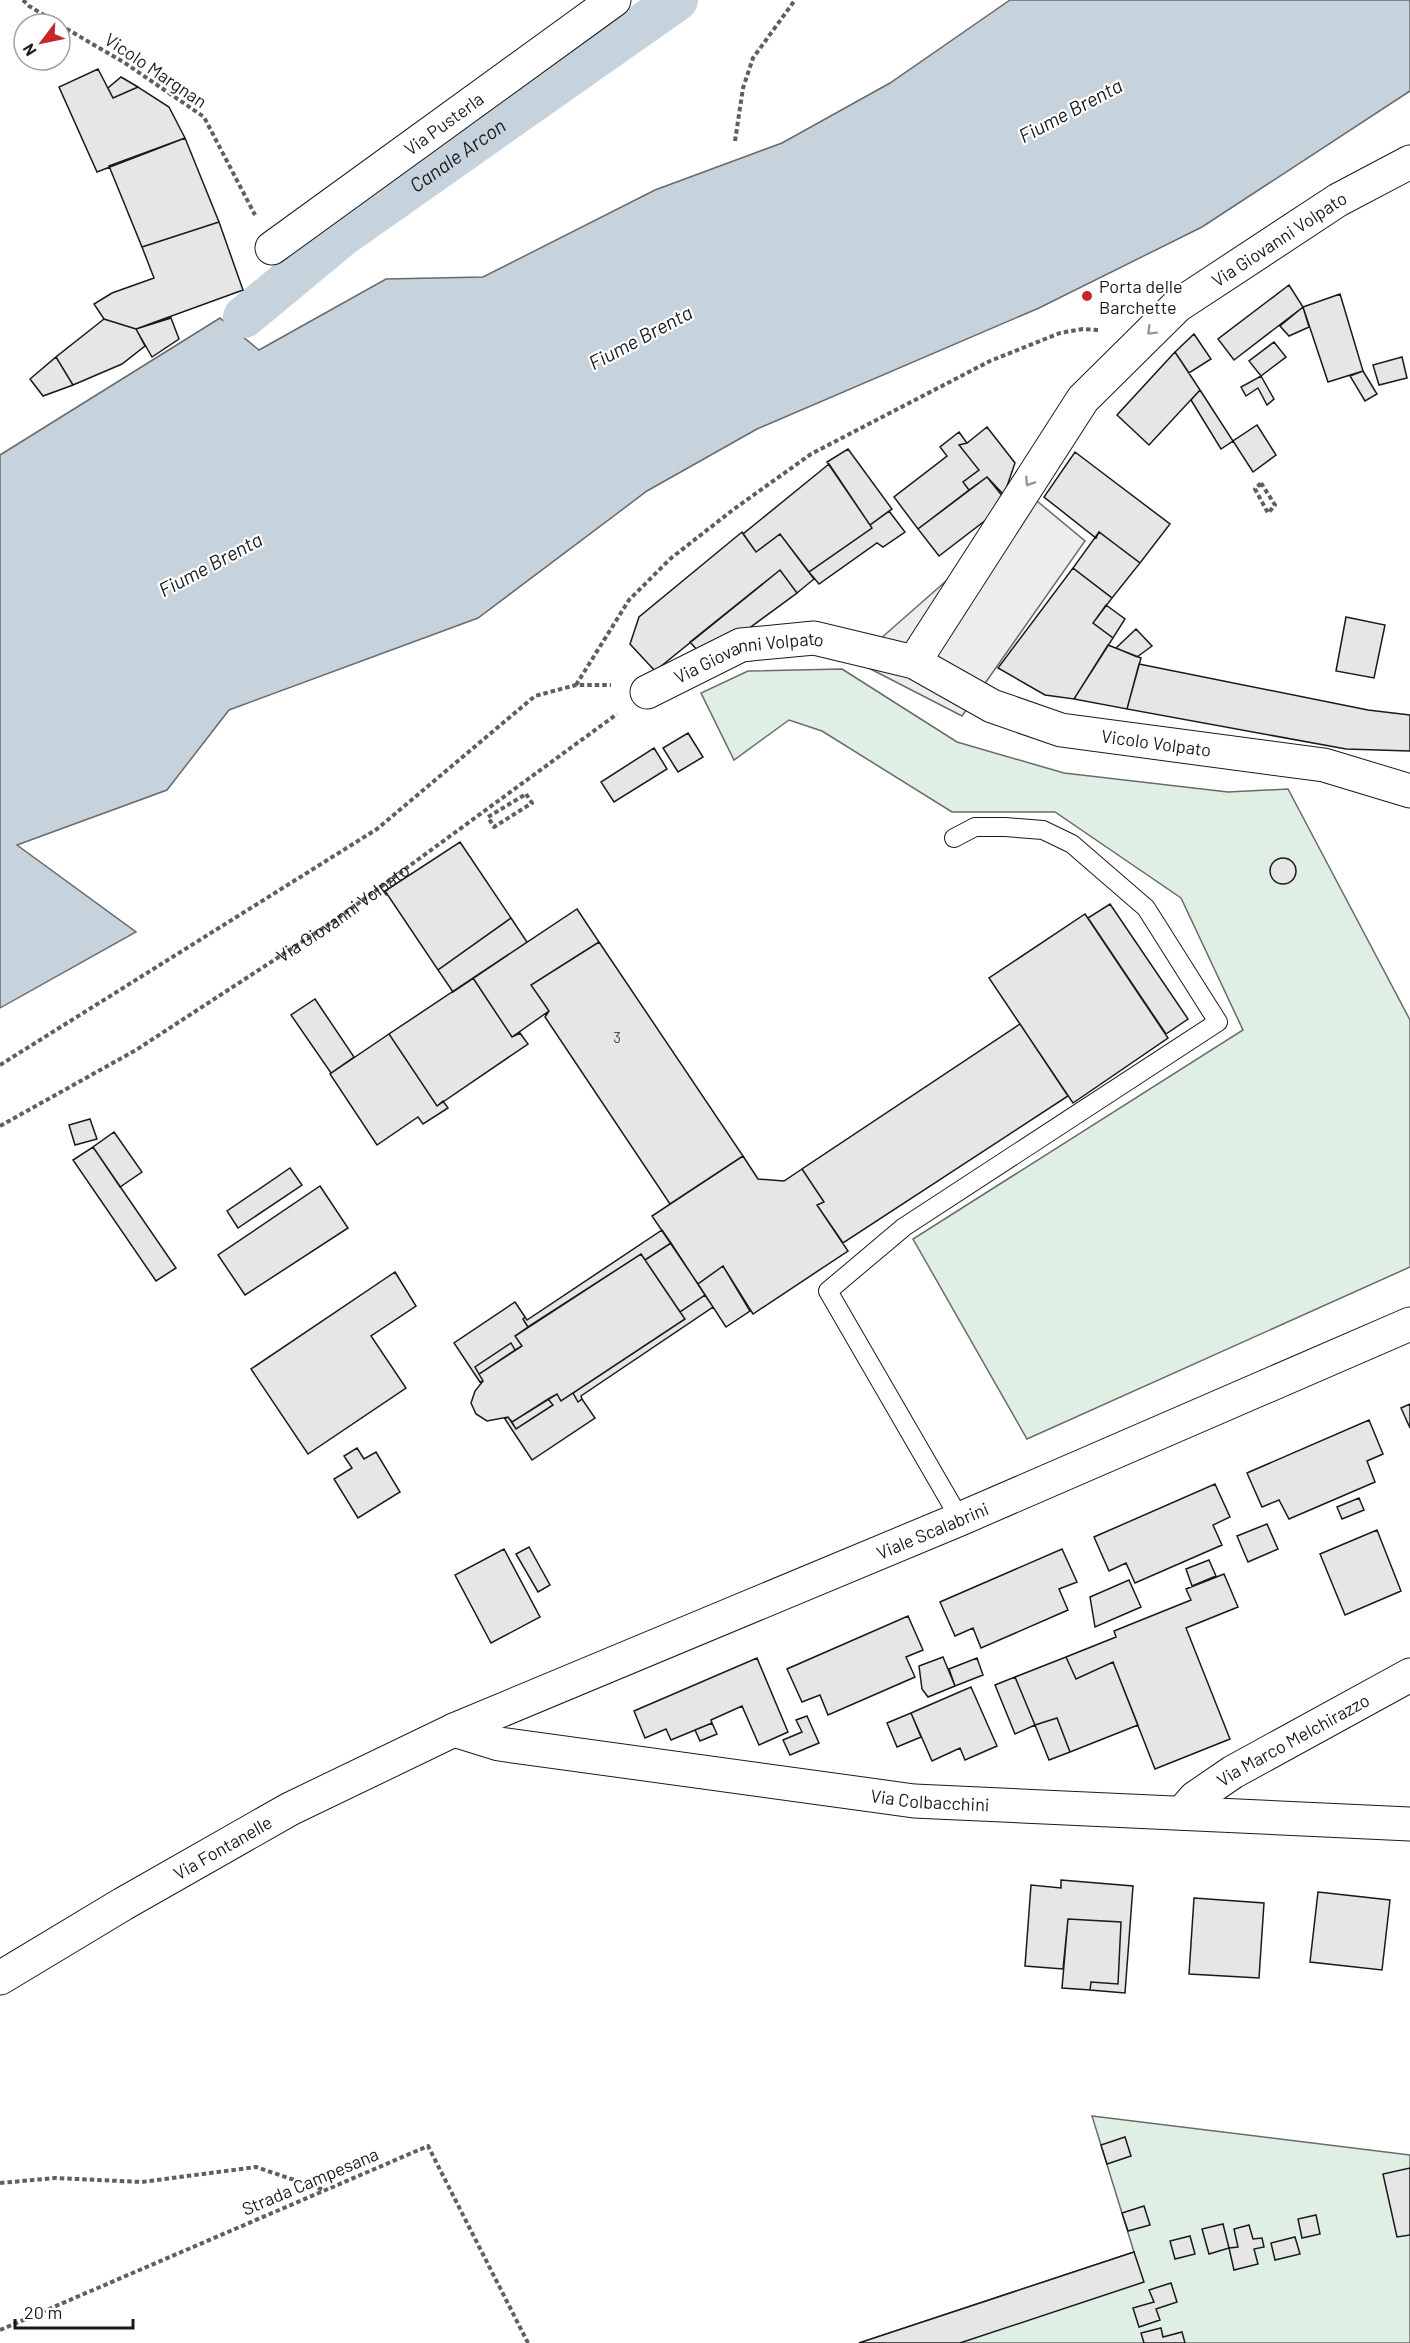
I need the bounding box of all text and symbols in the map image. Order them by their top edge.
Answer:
north arrow [12,12,72,72]
street label: Vicolo Margnan [101,28,211,112]
text: N [18,41,40,60]
water label: Fiume Brenta [1014,73,1126,147]
street label: Via Pusterla [400,87,488,160]
water label: Canale Arcon [404,113,510,197]
street label: Via Giovanni Volpato [1207,187,1350,291]
place label: Porta delle Barchette [1099,275,1183,318]
marker: Porta delle Barchette [1080,289,1094,303]
water label: Fiume Brenta [584,300,696,374]
one-way arrow [1147,325,1158,335]
one-way arrow [1025,476,1037,486]
water label: Fiume Brenta [154,527,266,601]
street label: Via Giovanni Volpato [670,627,826,688]
street label: Vicolo Volpato [1100,724,1213,761]
street label: Via Giovanni Volpato [272,859,414,967]
house number: 3 [613,1028,621,1046]
street label: Viale Scalabrini [873,1497,992,1564]
street label: Via Marco Melchirazzo [1212,1688,1373,1791]
street label: Via Colbacchini [869,1784,990,1815]
street label: Via Fontanelle [169,1811,276,1884]
street label: Strada Campesana [238,2142,382,2220]
scale bar [15,2292,134,2330]
text: 20 m [24,2301,62,2323]

